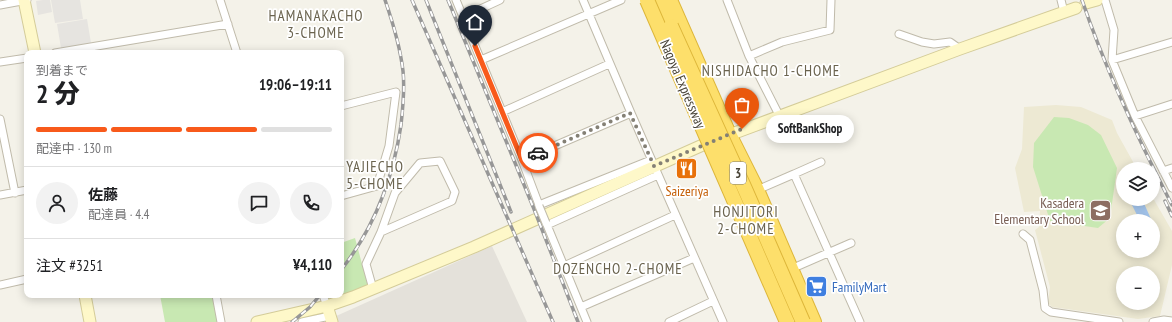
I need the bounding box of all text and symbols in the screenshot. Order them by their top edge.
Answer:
pin [458,5,492,46]
district label: HAMANAKACHO 3-CHOME [269,6,363,42]
icon: home [464,11,486,33]
street label: Nagoya Expressway [656,37,710,132]
district label: NISHIDACHO 1-CHOME [702,61,840,80]
text: 到着まで [36,62,88,79]
text: 19:06–19:11 [259,75,332,94]
text: 2 分 [36,77,80,110]
pin [725,88,759,129]
icon: bag [731,94,753,116]
callout: SoftBankShop [766,115,854,143]
text: SoftBankShop [778,120,842,137]
courier [518,133,558,173]
text: 配達中 · 130 m [36,140,112,157]
icon: car [527,142,549,164]
restaurant icon: Saizeriya [674,156,700,182]
district label: YAJIECHO 5-CHOME [346,157,404,193]
road number: 3 [730,162,746,184]
map controls [1116,162,1160,310]
button: layers [1116,162,1160,206]
button: person [36,182,78,224]
button: chat [238,182,280,224]
button: phone [290,182,332,224]
place label: Saizeriya [665,182,709,200]
text: 佐藤 [88,185,118,204]
place label: Kasadera Elementary School [994,194,1085,228]
school or university icon: Kasadera Elementary School [1087,198,1113,224]
district label: HONJITORI 2-CHOME [713,202,779,238]
text: 配達員 · 4.4 [88,206,149,223]
button: + [1116,214,1160,258]
text: ¥4,110 [293,255,332,274]
text: 注文 #3251 [36,256,103,275]
district label: DOZENCHO 2-CHOME [553,259,683,278]
button: − [1116,266,1160,310]
supermarket icon: FamilyMart [804,274,830,300]
place label: FamilyMart [832,278,887,296]

